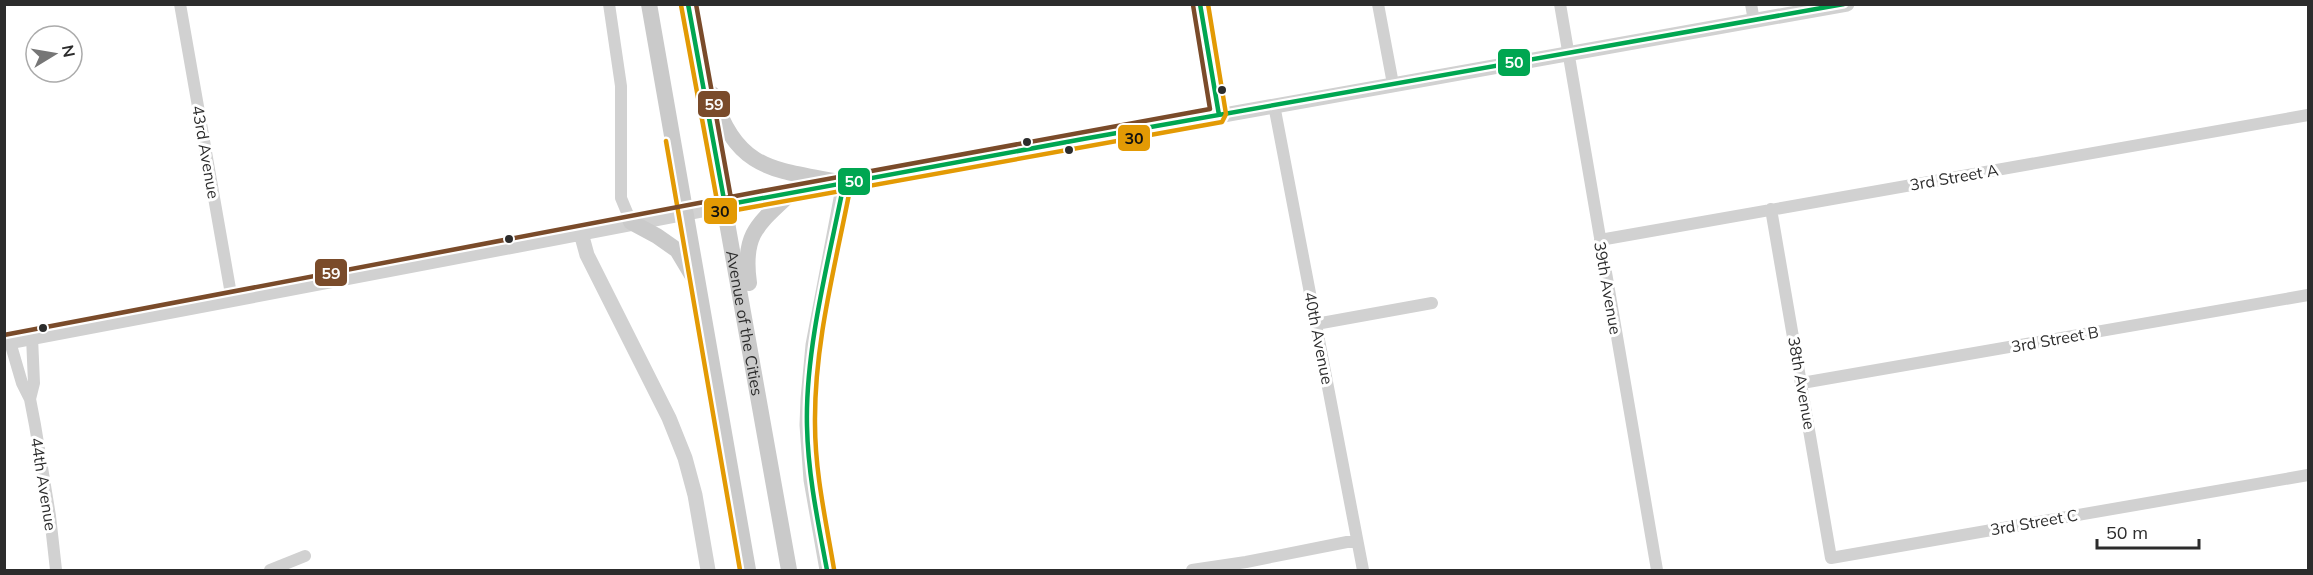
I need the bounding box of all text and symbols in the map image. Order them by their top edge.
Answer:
north arrow [24,24,84,84]
text: N [58,43,80,59]
line badge: 50 [1497,48,1531,77]
text: 50 [1504,52,1524,72]
unlabelled marker [1216,84,1228,96]
line badge: 59 [697,90,731,118]
text: 59 [704,94,724,114]
street label: 43rd Avenue [188,104,224,200]
line badge: 30 [1117,124,1151,152]
text: 30 [1124,128,1144,148]
unlabelled marker [1021,136,1033,148]
unlabelled marker [1063,144,1075,156]
street label: 3rd Street A [1908,159,2000,195]
line badge: 50 [837,167,871,196]
text: 50 [844,171,864,191]
line badge: 30 [703,197,738,225]
text: 30 [710,201,730,221]
unlabelled marker [503,233,515,245]
street label: 39th Avenue [1590,240,1626,336]
street label: Avenue of the Cities [722,249,768,397]
line badge: 59 [314,258,348,287]
text: 59 [321,263,341,283]
street label: 40th Avenue [1300,290,1338,386]
street label: 3rd Street B [2010,321,2100,357]
unlabelled marker [37,322,49,334]
street label: 38th Avenue [1784,335,1820,431]
street label: 44th Avenue [27,436,61,532]
street label: 3rd Street C [1989,504,2079,540]
scale bar [2097,512,2199,550]
text: 50 m [2106,521,2148,544]

